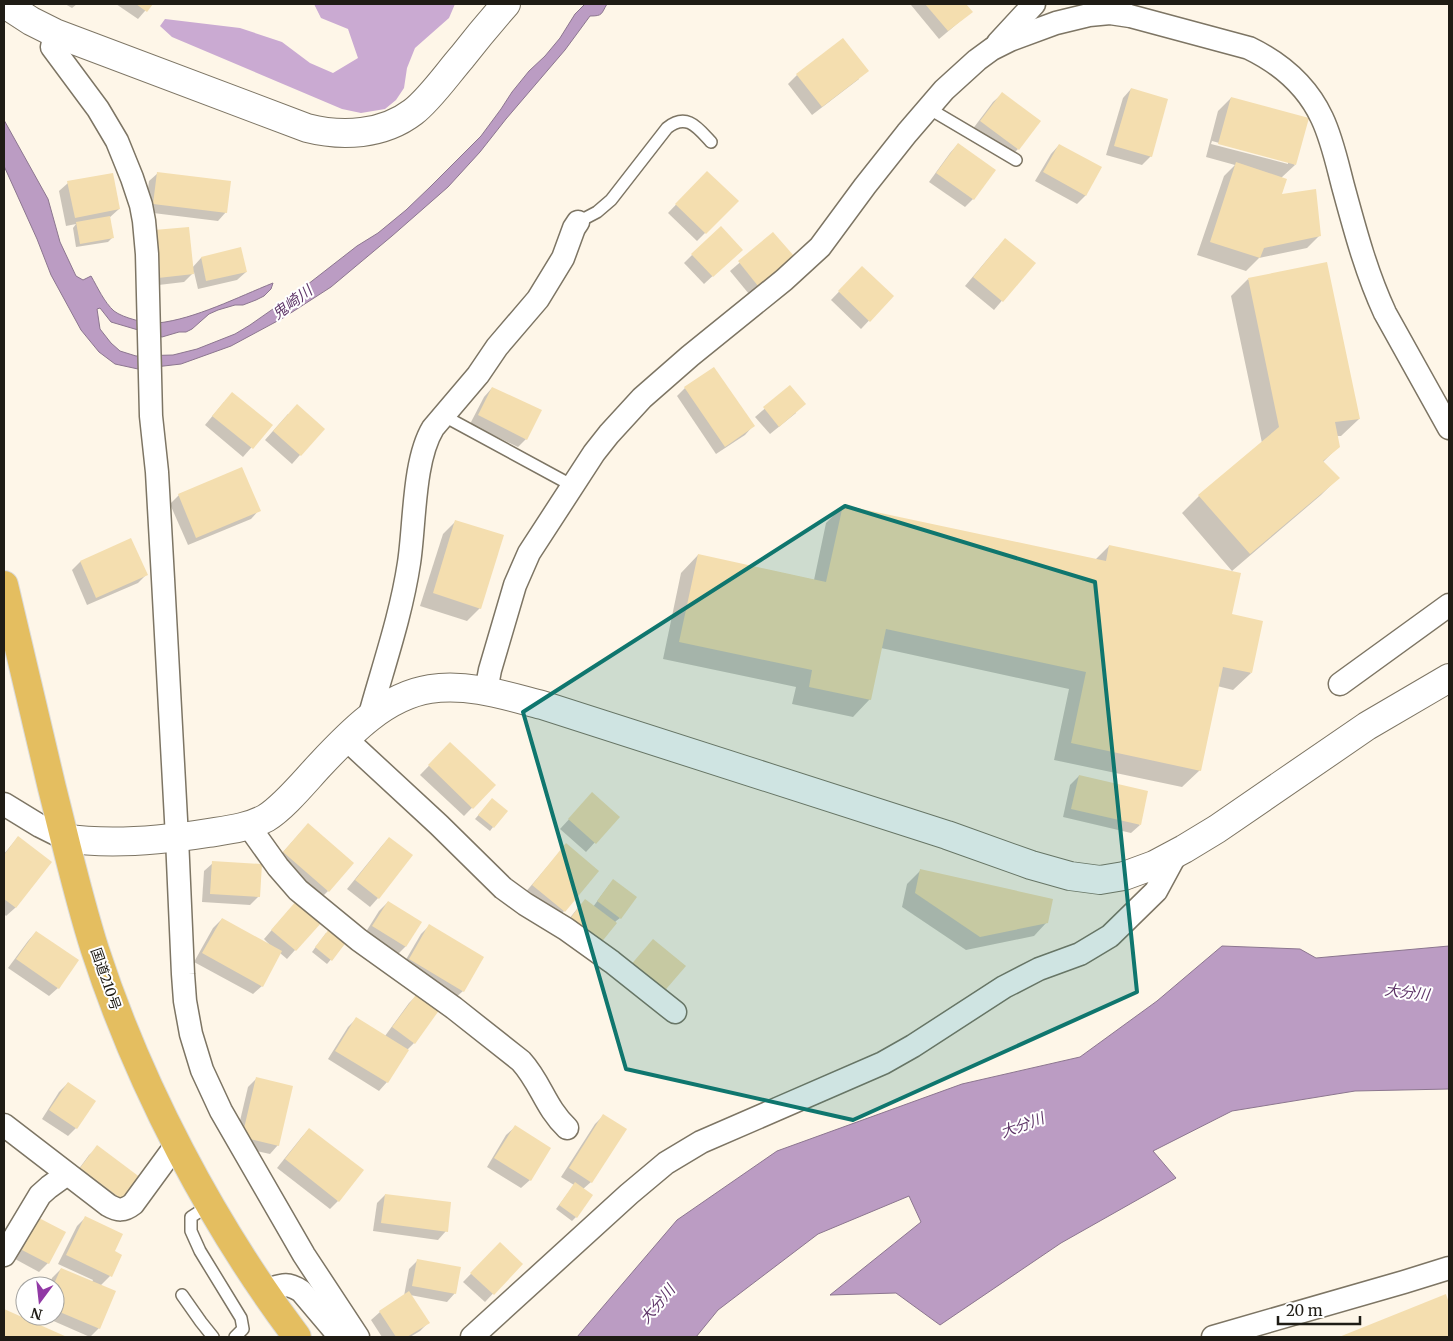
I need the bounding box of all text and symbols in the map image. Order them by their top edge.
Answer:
water label: 鬼崎川 [268,280,317,323]
street label: 国道210号 [87,946,125,1012]
water label: 大分川 [1384,980,1432,1004]
water label: 大分川 [998,1108,1048,1142]
north arrow [15,1276,65,1326]
water label: 大分川 [635,1279,680,1327]
scale bar [1278,1294,1360,1326]
text: 20 m [1286,1301,1323,1320]
text: N [29,1303,44,1324]

